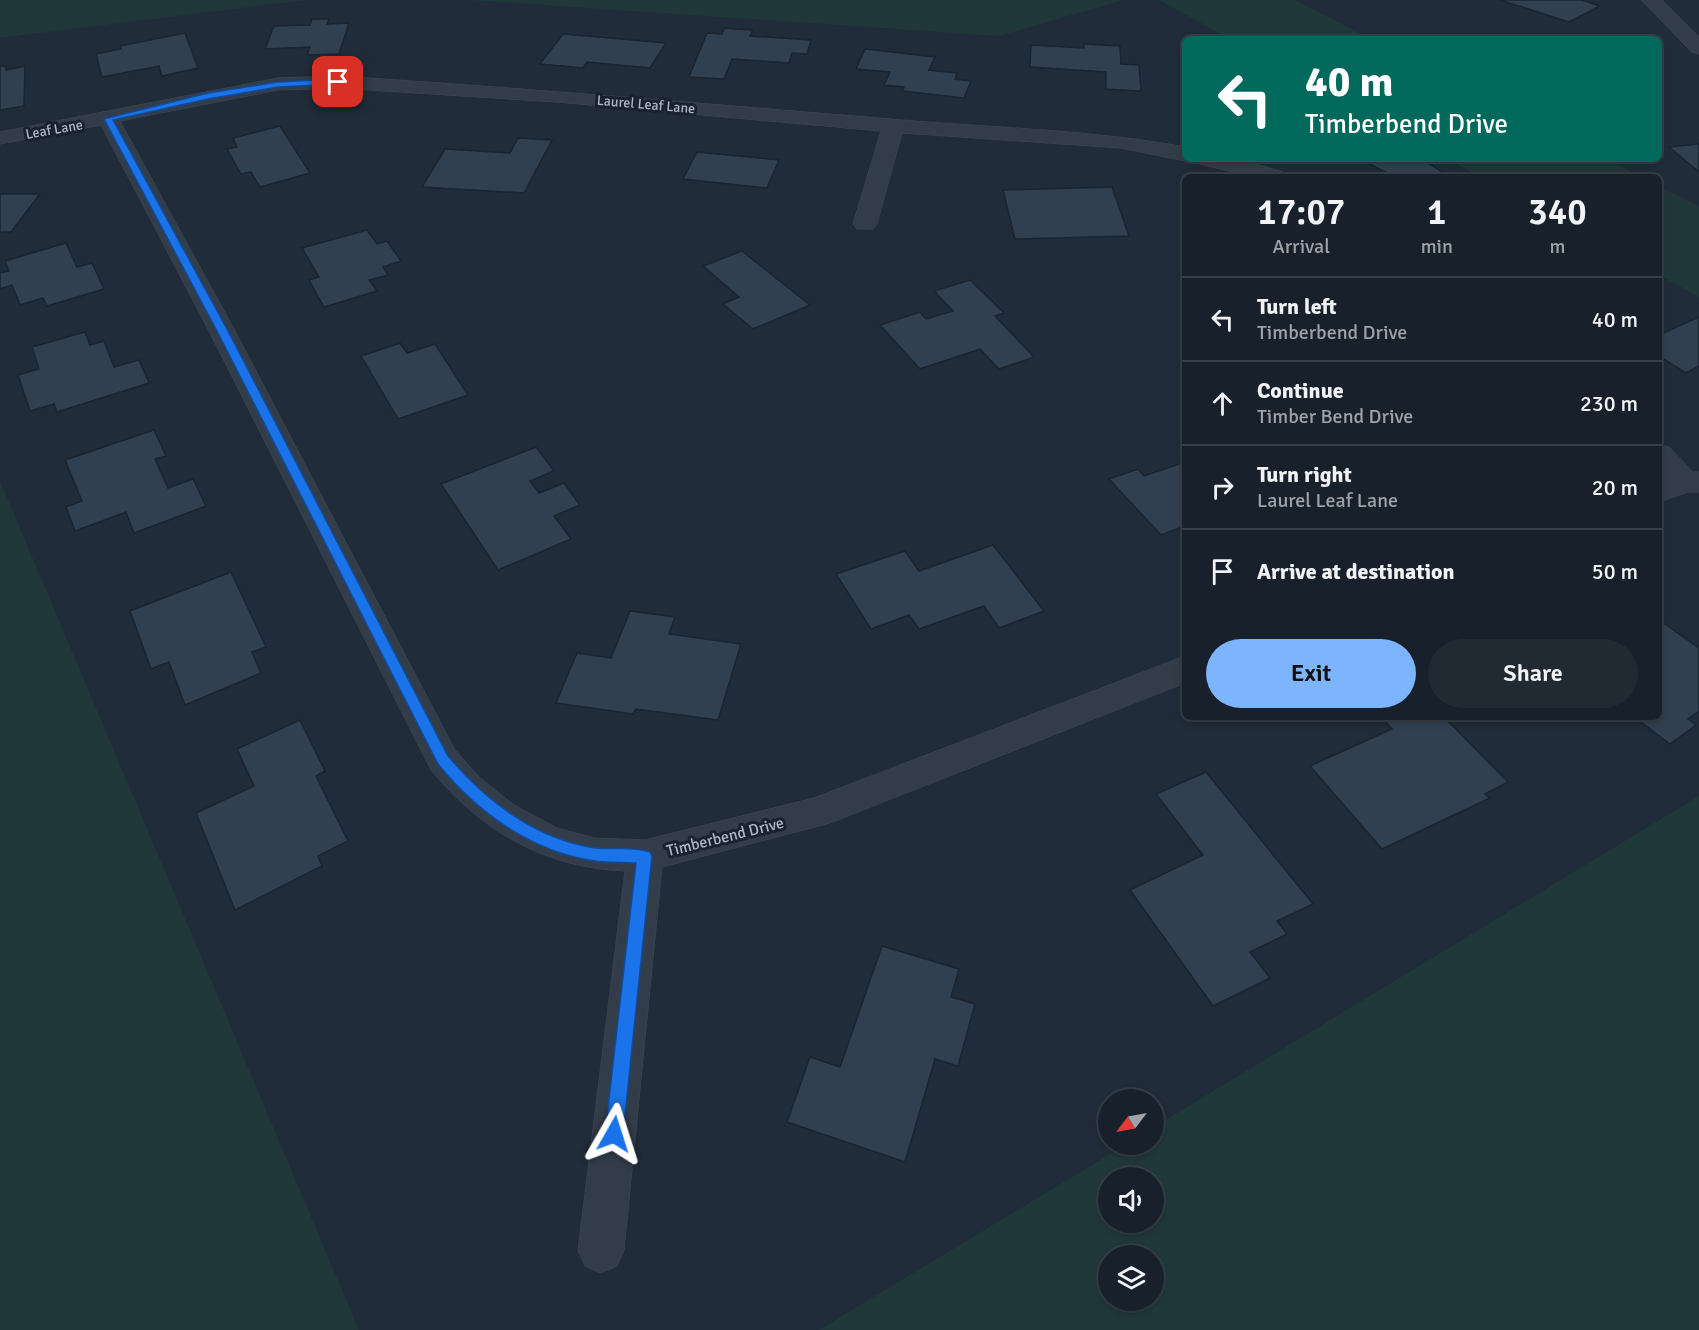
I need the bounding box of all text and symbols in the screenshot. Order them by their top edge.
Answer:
pin [312,56,363,107]
text: 40 m [1305,57,1394,108]
icon: left [1206,60,1284,138]
icon: arrive [321,65,354,98]
street label: Laurel Leaf Lane [596,92,696,117]
text: Timberbend Drive [1305,108,1508,141]
street label: Leaf Lane [24,116,84,143]
text: 17:07 [1257,190,1345,235]
text: 1 [1427,190,1447,235]
text: 340 [1528,190,1587,235]
text: Arrival [1273,234,1330,259]
text: min [1421,234,1453,259]
text: m [1549,234,1565,259]
text: Turn left [1257,293,1337,320]
icon: left [1206,303,1239,336]
text: 40 m [1592,306,1638,333]
text: Timberbend Drive [1257,320,1407,345]
text: Continue [1257,377,1344,404]
icon: ahead [1206,387,1239,420]
text: 230 m [1580,390,1638,417]
text: Timber Bend Drive [1257,404,1413,429]
text: Turn right [1257,461,1352,488]
icon: right [1206,471,1239,504]
text: 20 m [1592,474,1638,501]
text: Laurel Leaf Lane [1257,488,1398,513]
icon: arrive [1206,555,1239,588]
text: Arrive at destination [1257,558,1454,585]
text: 50 m [1592,558,1638,585]
button: Exit [1206,639,1416,708]
button: Share [1428,639,1638,708]
street label: Timberbend Drive [664,813,786,861]
north arrow [1098,1089,1164,1155]
map controls [1098,1089,1164,1311]
position arrow [582,1102,646,1166]
button: sound [1098,1167,1164,1233]
button: layers [1098,1245,1164,1311]

